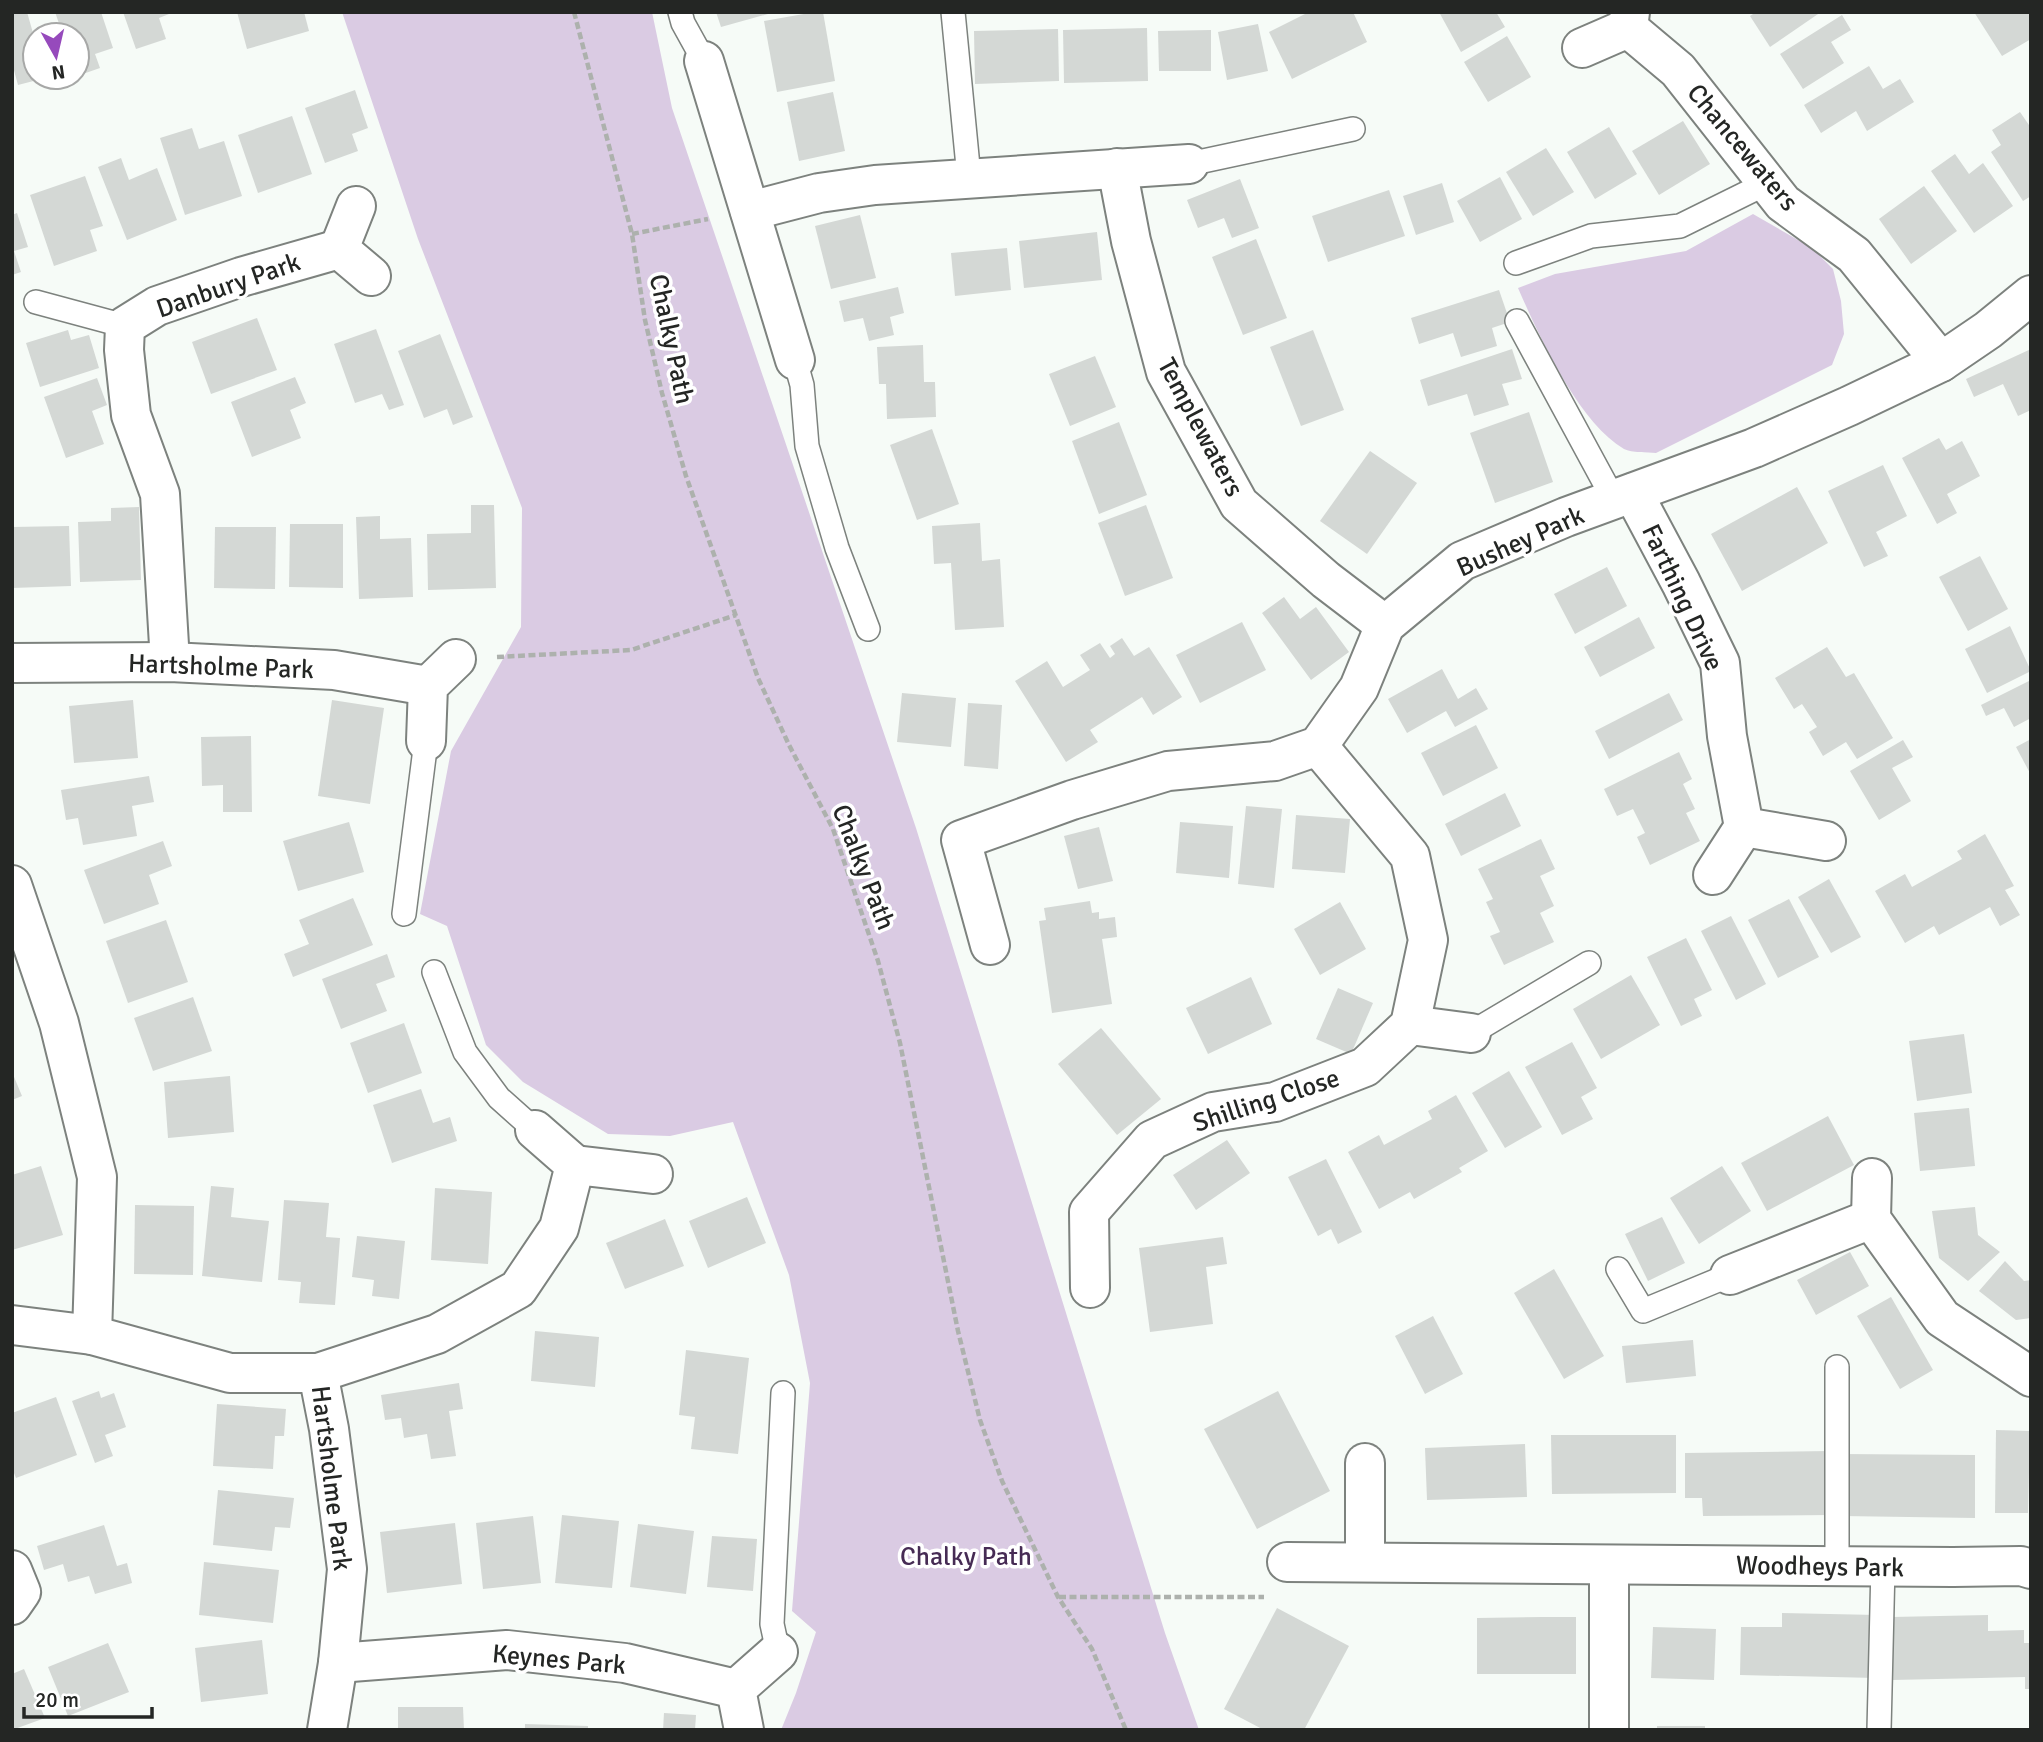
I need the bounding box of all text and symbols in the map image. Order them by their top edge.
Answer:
north arrow [21,21,91,91]
text: N [50,59,66,85]
street label: Chancewaters [1680,78,1805,218]
street label: Danbury Park [152,246,304,325]
street label: Chalky Path [642,271,700,407]
street label: Templewaters [1150,353,1250,502]
street label: Bushey Park [1452,500,1589,584]
street label: Farthing Drive [1634,519,1730,676]
street label: Hartsholme Park [127,648,314,686]
street label: Chalky Path [824,800,902,935]
street label: Shilling Close [1189,1062,1344,1140]
street label: Hartsholme Park [304,1384,358,1572]
park label: Chalky Path [900,1541,1032,1573]
street label: Woodheys Park [1736,1550,1904,1584]
street label: Keynes Park [491,1638,627,1682]
scale bar [24,1676,152,1720]
text: 20 m [35,1687,79,1713]

